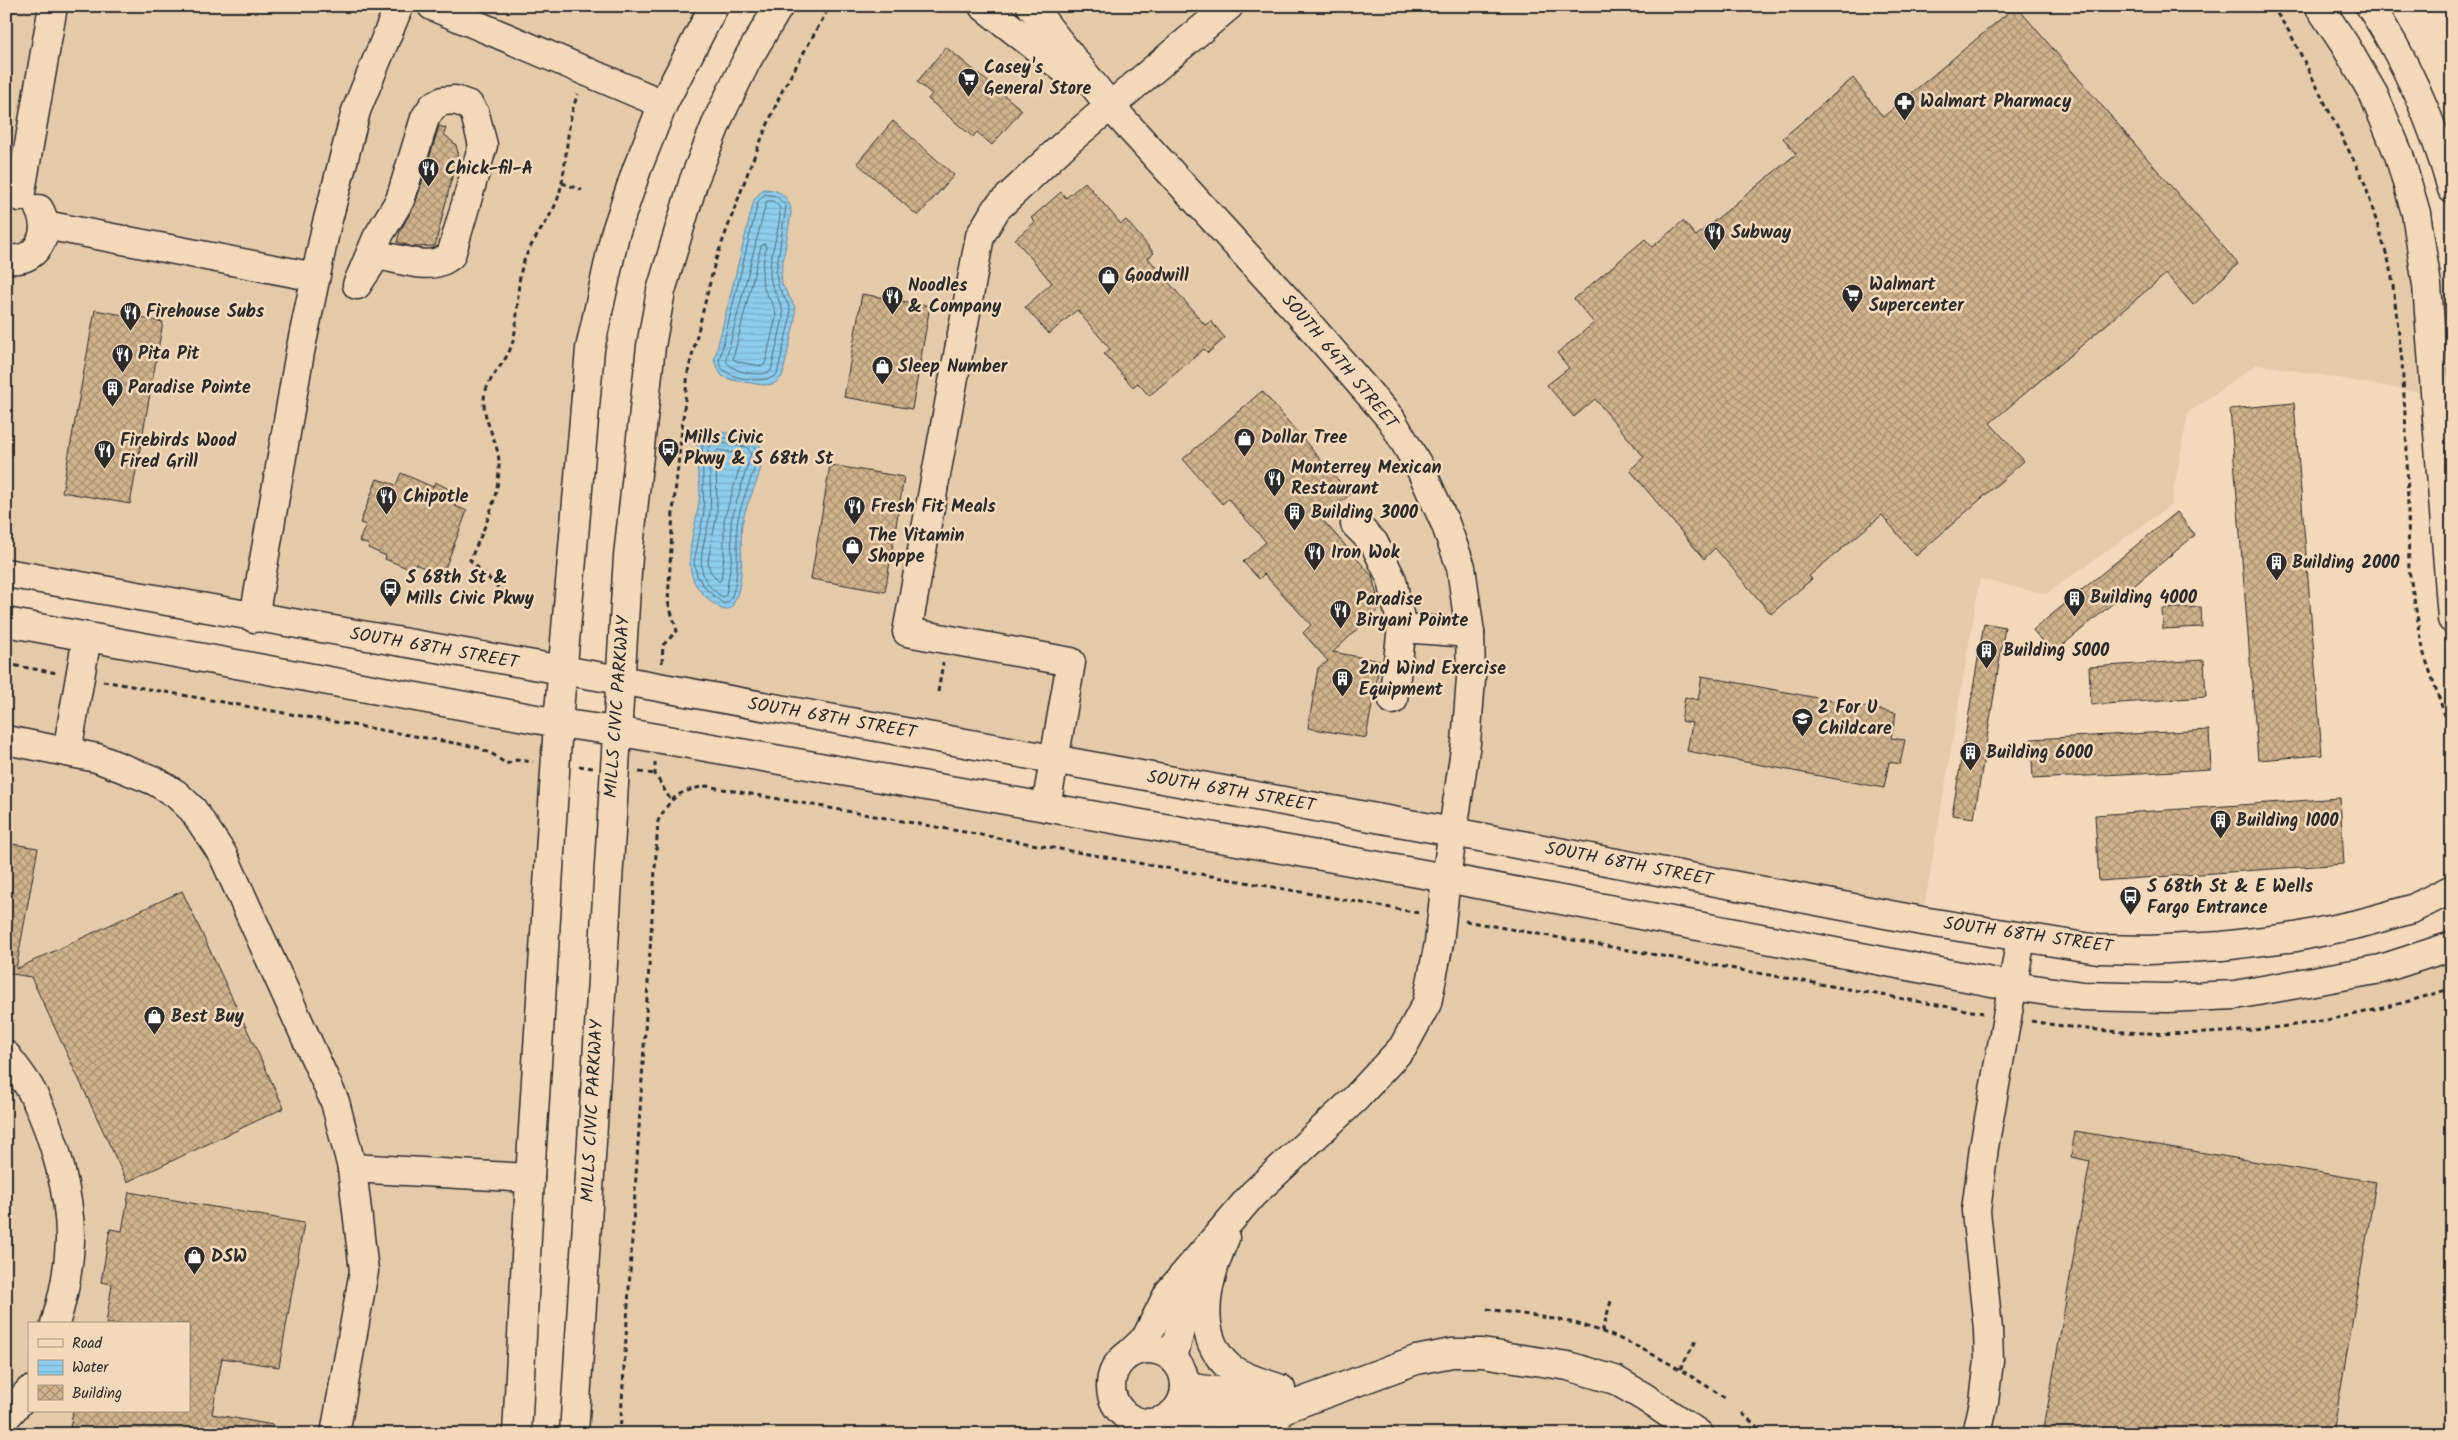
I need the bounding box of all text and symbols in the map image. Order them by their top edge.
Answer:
place label: Casey's General Store [984,54,1091,104]
supermarket icon: Casey's General Store [956,66,980,97]
place label: Walmart Pharmacy [1920,88,2072,117]
pharmacy icon: Walmart Pharmacy [1892,90,1916,121]
place label: Chick-fil-A [445,155,533,184]
restaurant icon: Chick-fil-A [417,157,441,188]
place label: Subway [1731,219,1792,248]
restaurant icon: Subway [1703,221,1727,252]
place label: Goodwill [1125,262,1189,291]
shop icon: Goodwill [1097,264,1121,295]
place label: Walmart Supercenter [1869,271,1965,321]
place label: Noodles & Company [908,272,1002,322]
supermarket icon: Walmart Supercenter [1841,283,1865,314]
restaurant icon: Noodles & Company [880,284,904,315]
street label: SOUTH 64TH STREET [1273,288,1405,437]
place label: Firehouse Subs [146,298,265,327]
restaurant icon: Firehouse Subs [118,300,142,331]
place label: Pita Pit [138,340,200,369]
restaurant icon: Pita Pit [110,342,134,373]
place label: Sleep Number [898,353,1009,382]
shop icon: Sleep Number [870,355,894,386]
place label: Paradise Pointe [128,374,251,403]
building icon: Paradise Pointe [100,376,124,407]
place label: Mills Civic Pkwy & S 68th St [684,424,834,474]
place label: Dollar Tree [1261,424,1347,453]
shop icon: Dollar Tree [1233,426,1257,457]
place label: Firebirds Wood Fired Grill [120,427,237,477]
bus stop icon: Mills Civic Pkwy & S 68th St [656,436,680,467]
restaurant icon: Firebirds Wood Fired Grill [92,439,116,470]
place label: Monterrey Mexican Restaurant [1291,454,1441,504]
restaurant icon: Monterrey Mexican Restaurant [1263,466,1287,497]
place label: Chipotle [403,483,469,512]
restaurant icon: Chipotle [375,485,399,516]
place label: Fresh Fit Meals [871,493,996,522]
restaurant icon: Fresh Fit Meals [843,495,867,526]
place label: Building 3000 [1311,499,1419,528]
building icon: Building 3000 [1283,501,1307,532]
place label: The Vitamin Shoppe [868,522,965,572]
shop icon: The Vitamin Shoppe [840,534,864,565]
place label: Iron Wok [1331,539,1401,568]
restaurant icon: Iron Wok [1303,541,1327,572]
place label: Building 2000 [2292,549,2400,578]
building icon: Building 2000 [2264,551,2288,582]
place label: S 68th St & Mills Civic Pkwy [406,564,535,614]
bus stop icon: S 68th St & Mills Civic Pkwy [378,576,402,607]
place label: Building 4000 [2090,584,2198,613]
place label: Paradise Biryani Pointe [1356,586,1468,636]
building icon: Building 4000 [2062,586,2086,617]
restaurant icon: Paradise Biryani Pointe [1328,598,1352,629]
street label: MILLS CIVIC PARKWAY [597,614,639,799]
street label: SOUTH 68TH STREET [348,620,522,678]
place label: Building 5000 [2003,637,2110,666]
building icon: Building 5000 [1975,639,1999,670]
place label: 2nd Wind Exercise Equipment [1359,655,1506,705]
building icon: 2nd Wind Exercise Equipment [1331,667,1355,698]
street label: SOUTH 68TH STREET [746,690,920,748]
place label: 2 For U Childcare [1818,694,1892,744]
school or university icon: 2 For U Childcare [1790,706,1814,737]
place label: Building 6000 [1986,739,2094,768]
building icon: Building 6000 [1958,741,1982,772]
street label: SOUTH 68TH STREET [1145,763,1319,821]
place label: Building 1000 [2236,807,2339,836]
building icon: Building 1000 [2208,809,2232,840]
street label: SOUTH 68TH STREET [1543,835,1717,896]
place label: S 68th St & E Wells Fargo Entrance [2147,873,2314,923]
bus stop icon: S 68th St & E Wells Fargo Entrance [2119,885,2143,916]
street label: SOUTH 68TH STREET [1942,910,2116,962]
place label: Best Buy [171,1003,244,1032]
shop icon: Best Buy [143,1005,167,1036]
street label: MILLS CIVIC PARKWAY [574,1018,612,1203]
place label: DSW [211,1243,247,1272]
shop icon: DSW [183,1245,207,1276]
legend [28,1322,190,1412]
text: Road [72,1332,103,1356]
text: Water [72,1356,109,1380]
text: Building [72,1382,122,1406]

